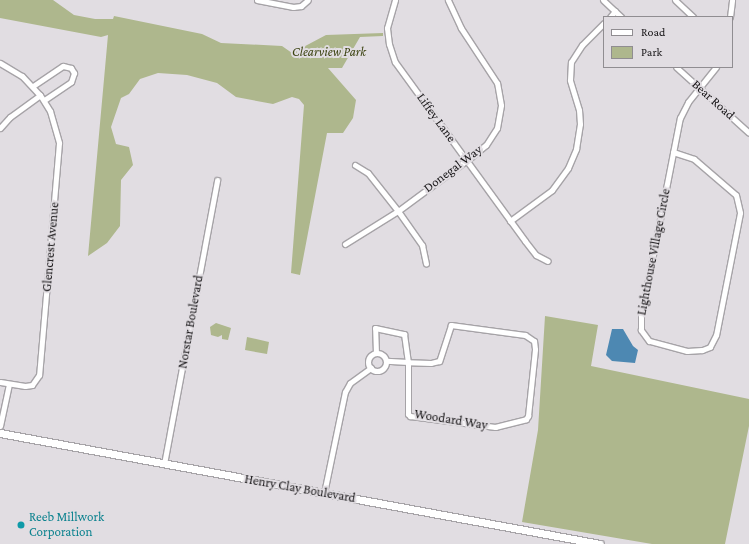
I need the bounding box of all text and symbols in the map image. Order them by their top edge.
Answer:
legend [603,16,733,68]
text: Road [641,25,665,39]
park label: Clearview Park [292,44,366,60]
text: Park [641,45,662,59]
street label: Bear Road [688,77,738,123]
street label: Liffey Lane [413,90,459,146]
street label: Donegal Way [421,142,485,196]
street label: Lighthouse Village Circle [634,187,674,317]
street label: Glencrest Avenue [39,202,63,292]
street label: Norstar Boulevard [175,274,207,370]
street label: Woodard Way [413,407,489,433]
street label: Henry Clay Boulevard [243,472,357,506]
place label: Reeb Millwork Corporation [29,510,104,541]
marker: Reeb Millwork Corporation [16,520,26,530]

